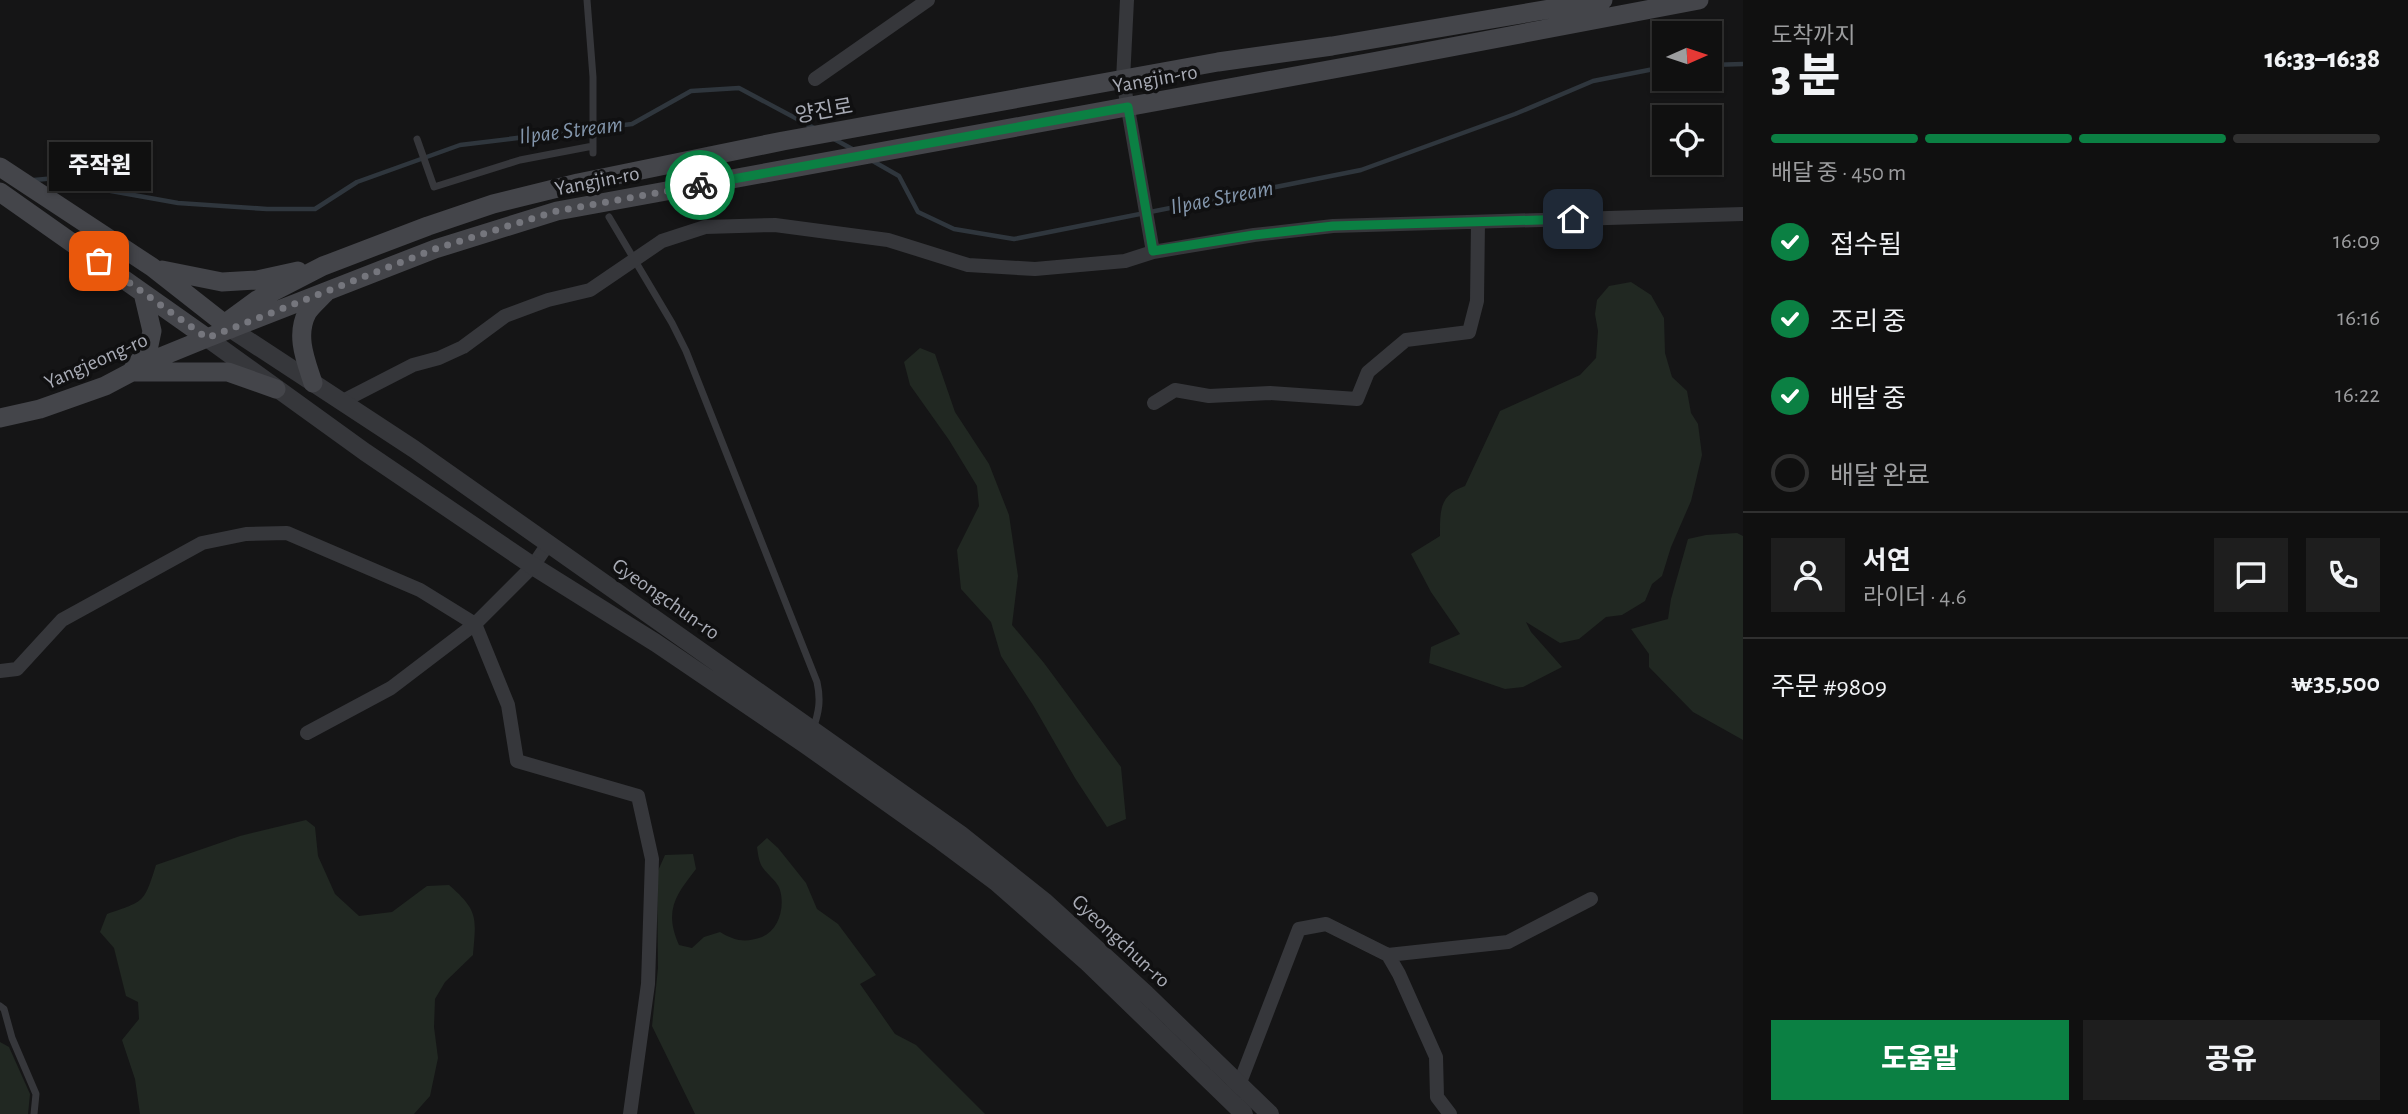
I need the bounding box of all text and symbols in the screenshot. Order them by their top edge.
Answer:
north arrow [1652,21,1722,91]
map controls [1652,21,1722,175]
text: 도착까지 [1771,25,1856,48]
text: 16:33–16:38 [2264,46,2380,72]
text: 3 분 [1771,54,1840,100]
street label: Yangjin-ro [1111,61,1199,97]
street label: 양진로 [793,95,854,126]
button: locate [1652,105,1722,175]
water label: Ilpae Stream [518,113,624,149]
callout: 주작원 [48,142,150,191]
courier [665,150,735,220]
text: 주작원 [68,155,132,178]
text: 배달 중 · 450 m [1771,162,1906,185]
street label: Yangjin-ro [553,163,641,199]
icon: bike [681,166,719,204]
water label: Ilpae Stream [1169,177,1275,219]
pin [1543,189,1603,249]
icon: home [1554,200,1592,238]
icon: check [1771,223,1809,261]
text: 16:09 [2333,230,2380,253]
pin [69,231,129,291]
text: 접수됨 [1830,232,1902,258]
icon: bag [80,242,118,280]
icon: check [1771,300,1809,338]
text: 16:16 [2337,307,2380,330]
text: 조리 중 [1830,309,1906,335]
street label: Yangjeong-ro [41,329,151,393]
icon: check [1771,377,1809,415]
text: 16:22 [2335,384,2380,407]
text: 배달 중 [1830,386,1906,412]
text: 배달 완료 [1830,463,1930,489]
button: person [1771,538,1845,612]
button: chat [2214,538,2288,612]
button: phone [2306,538,2380,612]
text: 서연 [1863,548,1911,574]
street label: Gyeongchun-ro [609,554,723,644]
text: 라이더 · 4.6 [1863,586,1966,609]
text: ₩35,500 [2291,670,2380,696]
text: 주문 #9809 [1771,674,1887,700]
street label: Gyeongchun-ro [1068,891,1174,991]
button: 도움말 [1771,1020,2069,1100]
button: 공유 [2083,1020,2380,1100]

